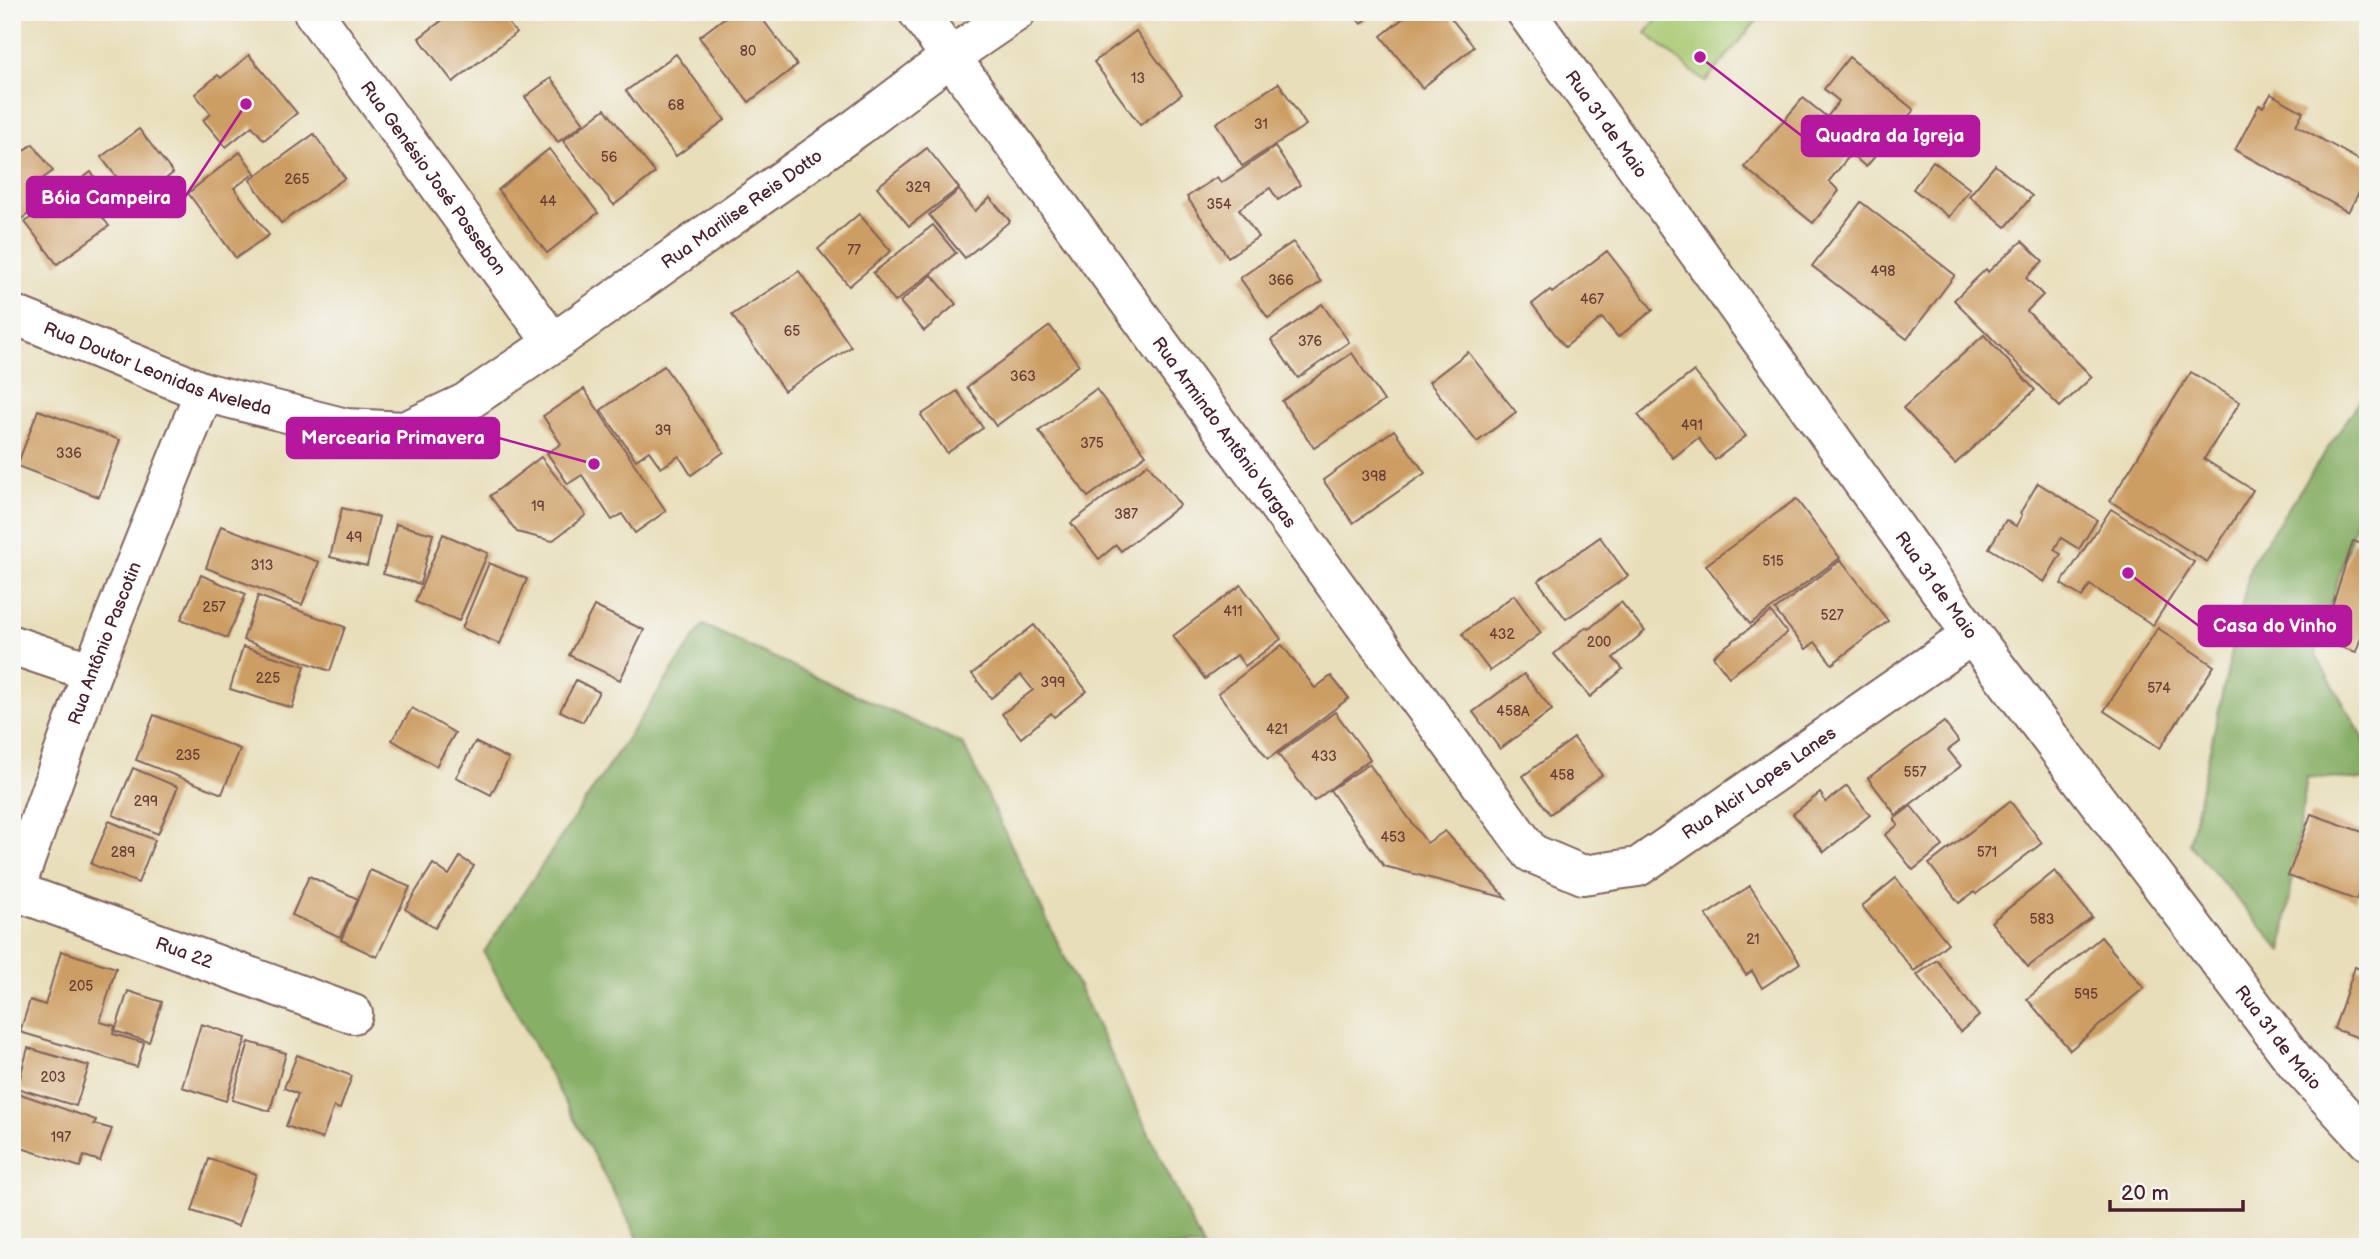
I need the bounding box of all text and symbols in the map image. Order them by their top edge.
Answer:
house number: 80 [740,43,756,60]
street label: Rua 31 de Maio [1561,66,1652,182]
house number: 13 [1131,70,1145,87]
street label: Rua Genésio José Possebon [356,77,511,279]
house number: 68 [668,97,684,114]
house number: 31 [1254,116,1268,133]
callout: Quadra da Igreja [1802,116,1979,156]
text: Quadra da Igreja [1816,125,1964,148]
street label: Rua Marilise Reis Dotto [657,145,826,273]
house number: 56 [601,149,618,166]
house number: 265 [285,171,309,188]
callout: Bóia Campeira [27,177,185,217]
house number: 329 [906,179,930,196]
text: Bóia Campeira [41,187,171,210]
house number: 44 [539,193,557,210]
house number: 354 [1206,196,1232,213]
house number: 77 [847,242,861,259]
house number: 498 [1871,263,1895,280]
house number: 366 [1268,272,1294,289]
house number: 467 [1580,291,1604,308]
street label: Rua Doutor Leonidas Aveleda [41,318,274,419]
house number: 65 [784,323,800,340]
street label: Rua Armindo Antônio Vargas [1148,333,1301,532]
house number: 376 [1298,333,1322,350]
house number: 363 [1010,368,1036,385]
house number: 491 [1681,417,1703,434]
callout: Mercearia Primavera [287,418,499,458]
house number: 39 [655,422,671,439]
text: Mercearia Primavera [301,427,485,450]
house number: 375 [1080,435,1104,452]
house number: 336 [56,445,82,462]
house number: 398 [1362,468,1386,485]
house number: 19 [531,498,545,515]
house number: 387 [1114,506,1138,523]
street label: Rua 31 de Maio [1891,528,1982,643]
house number: 49 [346,529,362,546]
house number: 515 [1762,553,1784,570]
house number: 313 [251,557,273,574]
street label: Rua Antônio Pascotin [64,559,145,728]
house number: 257 [202,599,226,616]
house number: 411 [1223,603,1243,620]
callout: Casa do Vinho [2199,606,2351,646]
house number: 527 [1820,607,1844,624]
text: Casa do Vinho [2213,615,2337,638]
house number: 432 [1489,626,1515,643]
house number: 200 [1587,634,1611,651]
house number: 225 [256,670,280,687]
house number: 399 [1041,674,1065,691]
house number: 574 [2147,680,2171,697]
house number: 458A [1496,703,1530,720]
house number: 421 [1266,721,1288,738]
street label: Rua Alcir Lopes Lanes [1678,722,1840,844]
house number: 235 [176,747,200,764]
house number: 433 [1311,748,1337,765]
house number: 557 [1904,764,1927,781]
house number: 458 [1550,767,1574,784]
house number: 299 [134,793,158,810]
house number: 453 [1380,829,1406,846]
house number: 289 [111,844,135,861]
house number: 571 [1977,844,1997,861]
house number: 583 [2030,911,2054,928]
house number: 21 [1746,931,1760,948]
street label: Rua 22 [153,933,216,973]
house number: 205 [69,978,93,995]
street label: Rua 31 de Maio [2231,981,2326,1094]
house number: 595 [2074,986,2098,1003]
house number: 203 [40,1069,66,1086]
house number: 197 [51,1129,71,1146]
scale bar [2110,1168,2244,1212]
text: 20 m [2121,1181,2169,1206]

